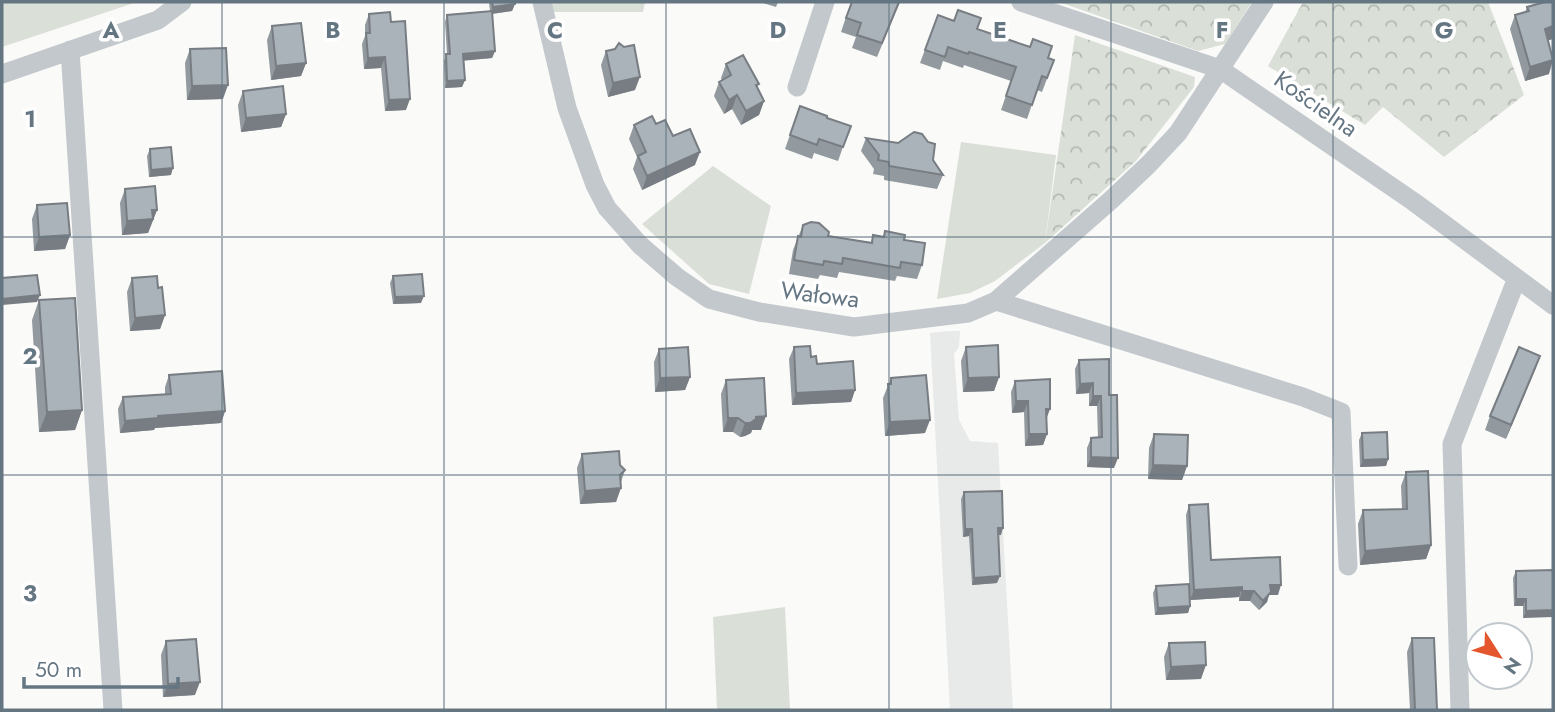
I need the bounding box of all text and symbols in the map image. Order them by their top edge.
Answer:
text: A [102,13,120,47]
text: B [325,13,341,47]
text: C [547,13,563,47]
text: D [770,13,787,47]
text: E [993,13,1007,47]
text: F [1216,13,1228,47]
text: G [1435,13,1453,47]
street label: Kościelna [1267,62,1365,145]
text: 1 [24,102,36,136]
street label: Wałowa [779,272,861,317]
text: 2 [22,339,38,373]
text: 3 [23,576,37,610]
north arrow [1464,621,1534,691]
scale bar [24,646,178,690]
text: N [1497,652,1528,680]
text: 50 m [35,655,82,685]

